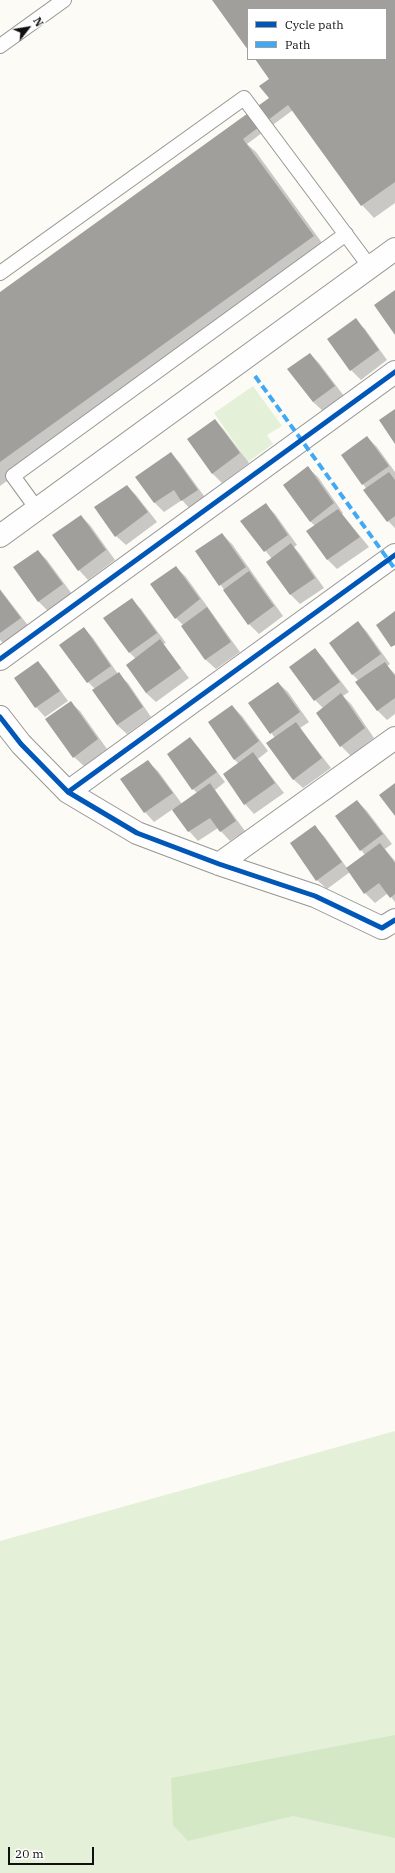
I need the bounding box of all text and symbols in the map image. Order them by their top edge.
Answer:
north arrow [8,8,48,48]
legend [247,8,387,60]
text: N [30,14,47,29]
text: Cycle path [285,17,344,32]
text: Path [285,37,310,52]
scale bar [10,1839,96,1865]
text: 20 m [15,1846,44,1861]

